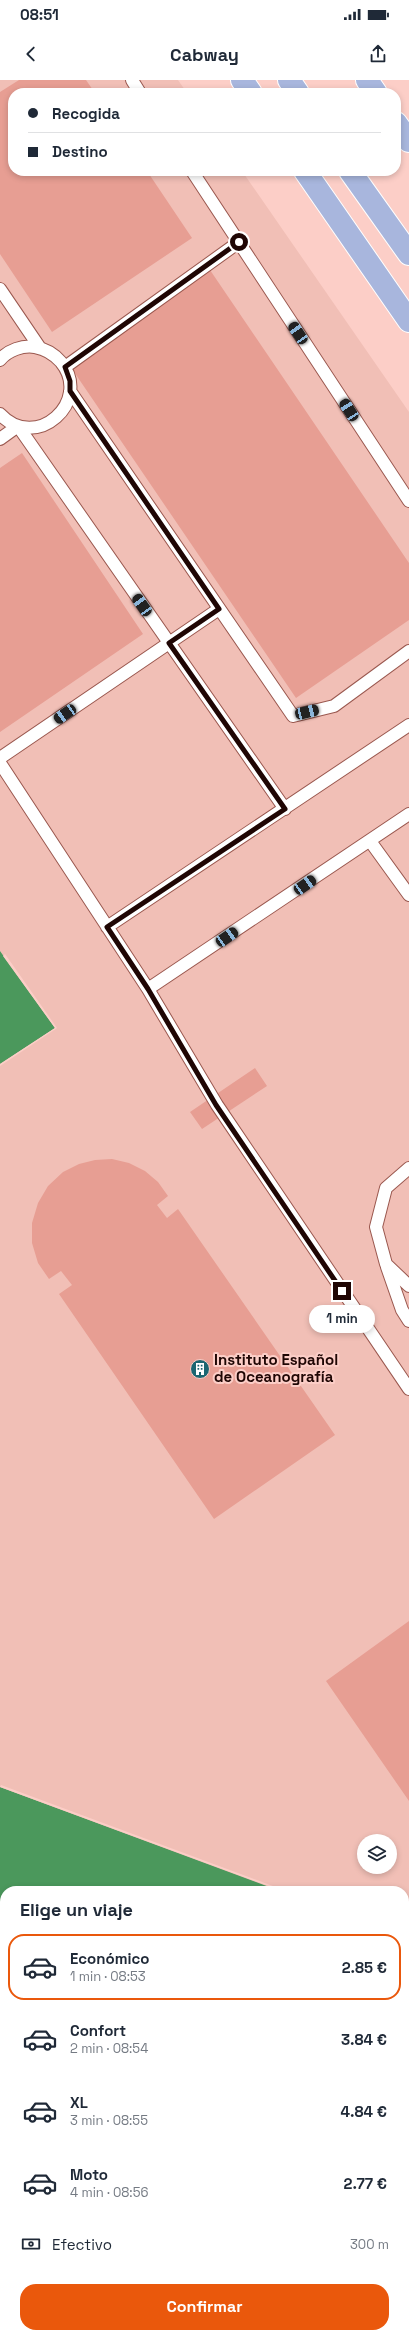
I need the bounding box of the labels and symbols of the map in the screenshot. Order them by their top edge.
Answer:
route start [230,233,248,251]
car [286,320,310,346]
car [337,397,361,423]
car [130,592,154,618]
car [52,702,78,726]
car [294,703,320,721]
car [292,873,318,897]
car [214,925,240,949]
route end [333,1282,351,1300]
callout: 1 min [309,1305,375,1333]
place label: Instituto Español de Oceanografía [214,1350,338,1386]
building icon: Instituto Español de Oceanografía [189,1358,211,1380]

